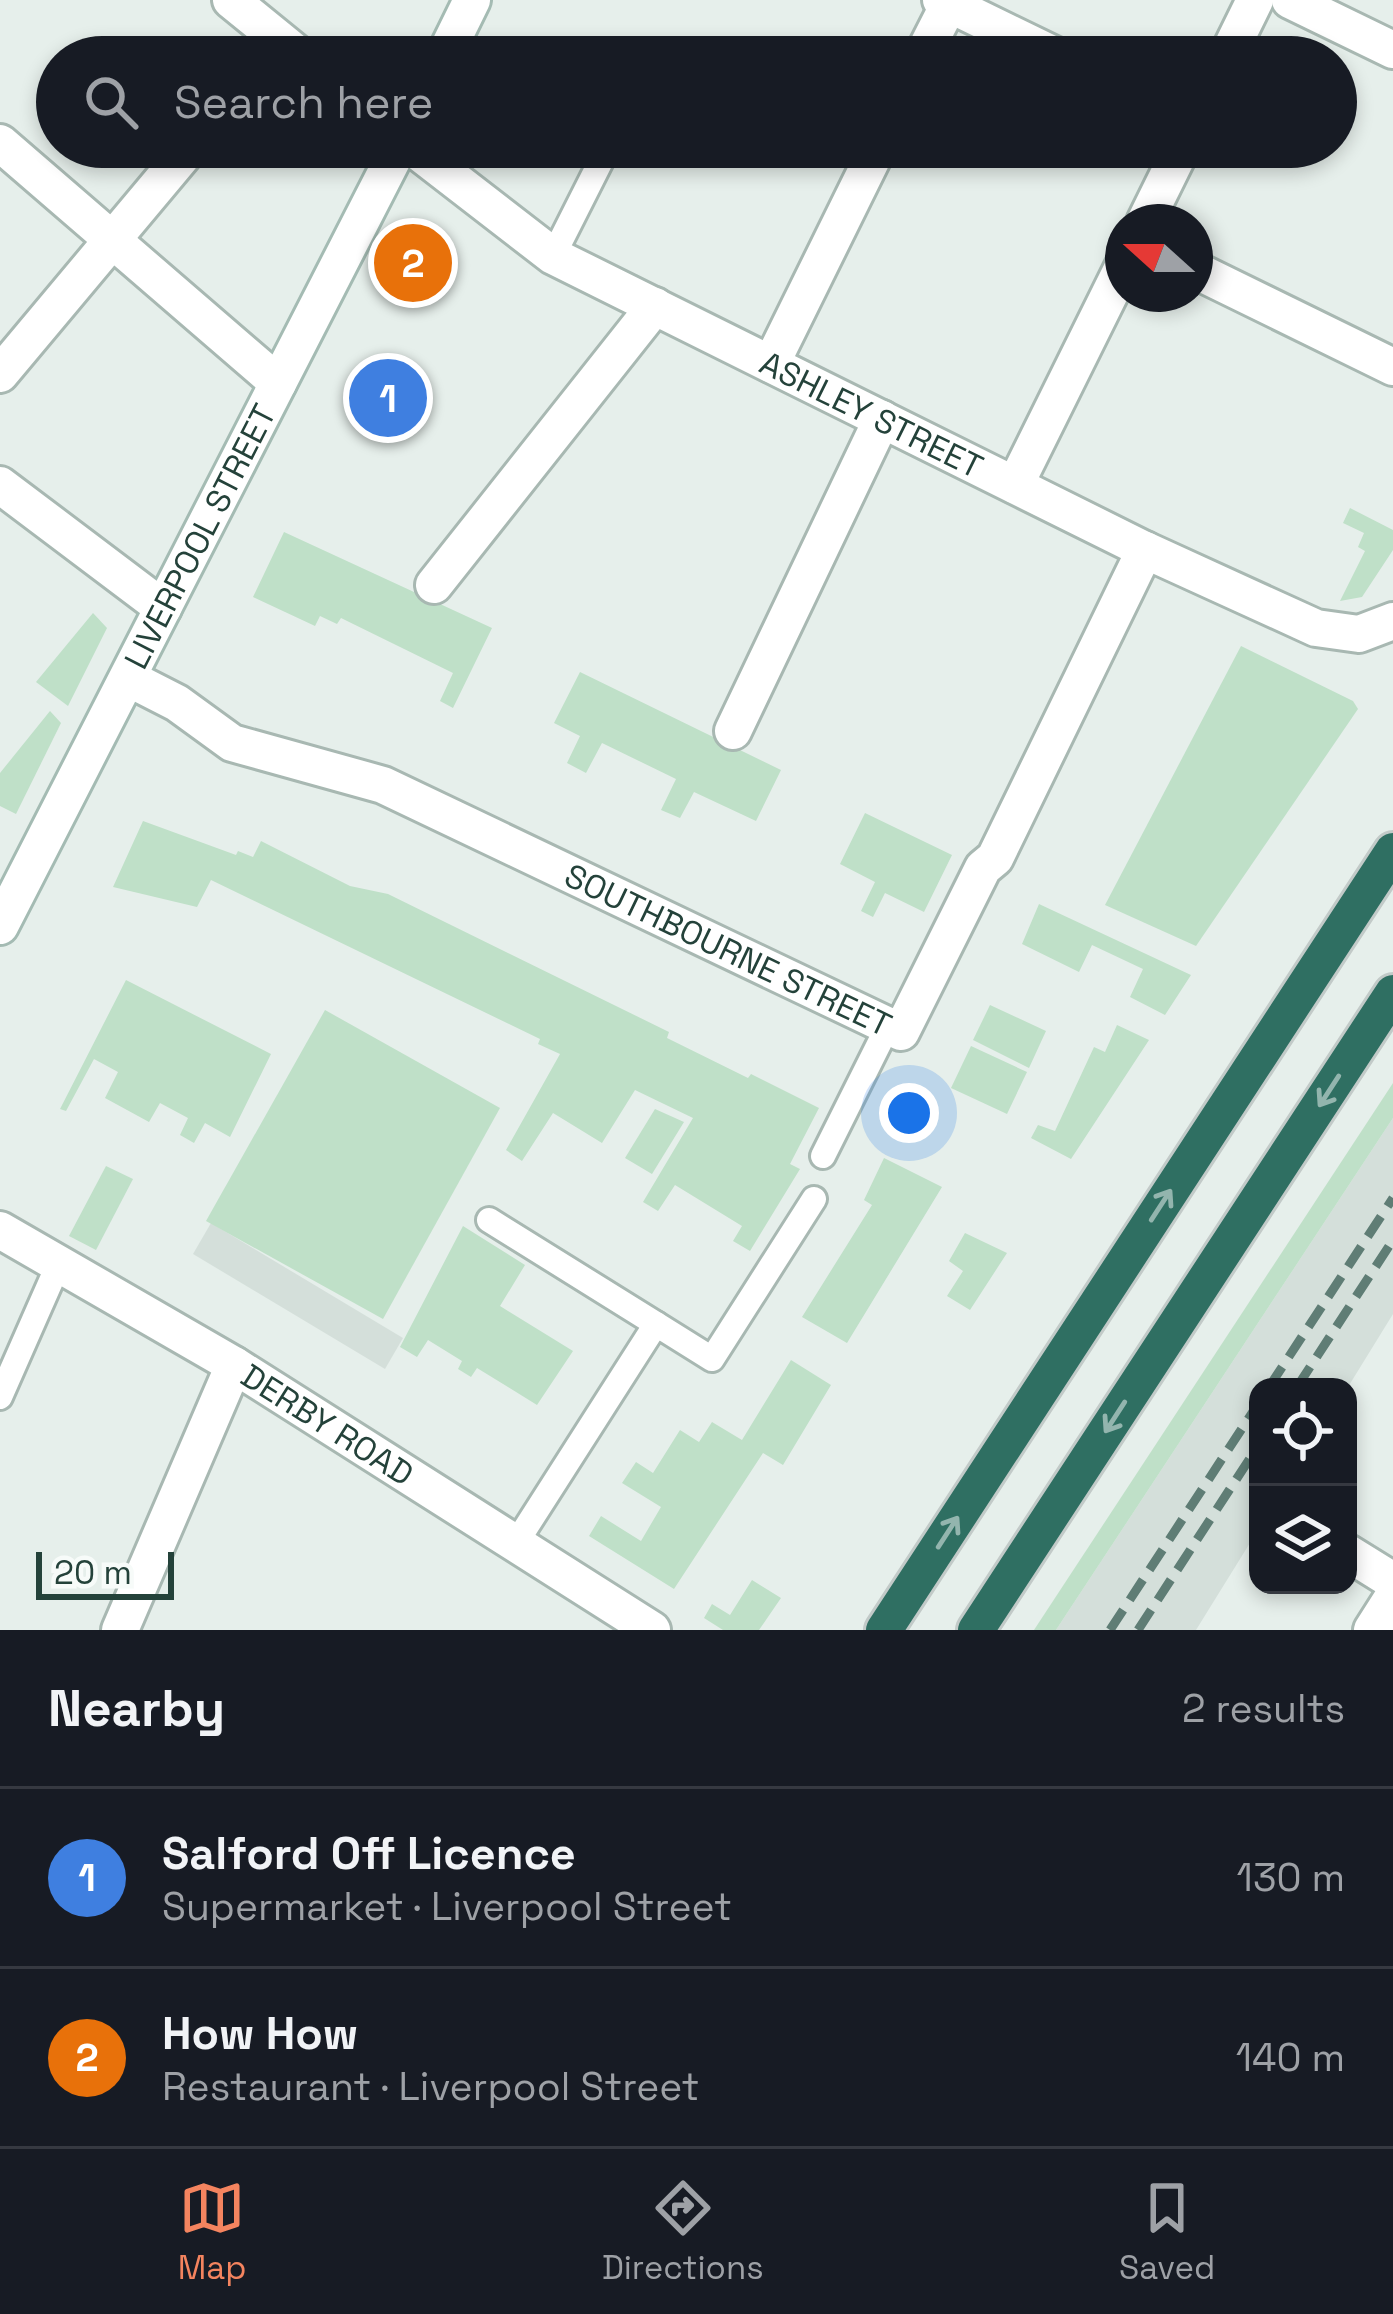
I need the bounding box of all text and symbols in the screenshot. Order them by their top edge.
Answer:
search box [36,36,1357,168]
icon: search [78,69,144,135]
text: Search here [174,74,433,131]
north arrow [1105,204,1213,312]
pin: 2 [374,218,452,308]
street label: ASHLEY STREET [753,342,990,488]
pin: 1 [349,353,427,443]
street label: LIVERPOOL STREET [115,397,286,676]
street label: SOUTHBOURNE STREET [558,855,898,1046]
one-way arrow [1316,1073,1341,1107]
your location [879,1083,939,1143]
one-way arrow [1148,1189,1173,1223]
street label: DERBY ROAD [233,1355,421,1495]
map controls [1249,1378,1357,1594]
button: locate [1249,1378,1357,1486]
one-way arrow [1103,1399,1128,1433]
button: layers [1249,1486,1357,1594]
one-way arrow [935,1516,960,1550]
scale bar [36,1546,174,1599]
text: 20 m [54,1552,132,1594]
text: Nearby [48,1676,225,1741]
text: 2 results [1182,1684,1345,1733]
text: Salford Off Licence [162,1825,576,1882]
text: 1 [78,1853,96,1902]
text: 130 m [1237,1853,1345,1902]
text: Supermarket · Liverpool Street [162,1882,732,1931]
text: How How [162,2005,358,2062]
text: 2 [75,2033,99,2082]
text: 140 m [1236,2033,1345,2082]
text: Restaurant · Liverpool Street [162,2062,699,2111]
tab: Map [178,2175,246,2289]
tab: Directions [602,2175,764,2289]
tab: Saved [1119,2175,1215,2289]

